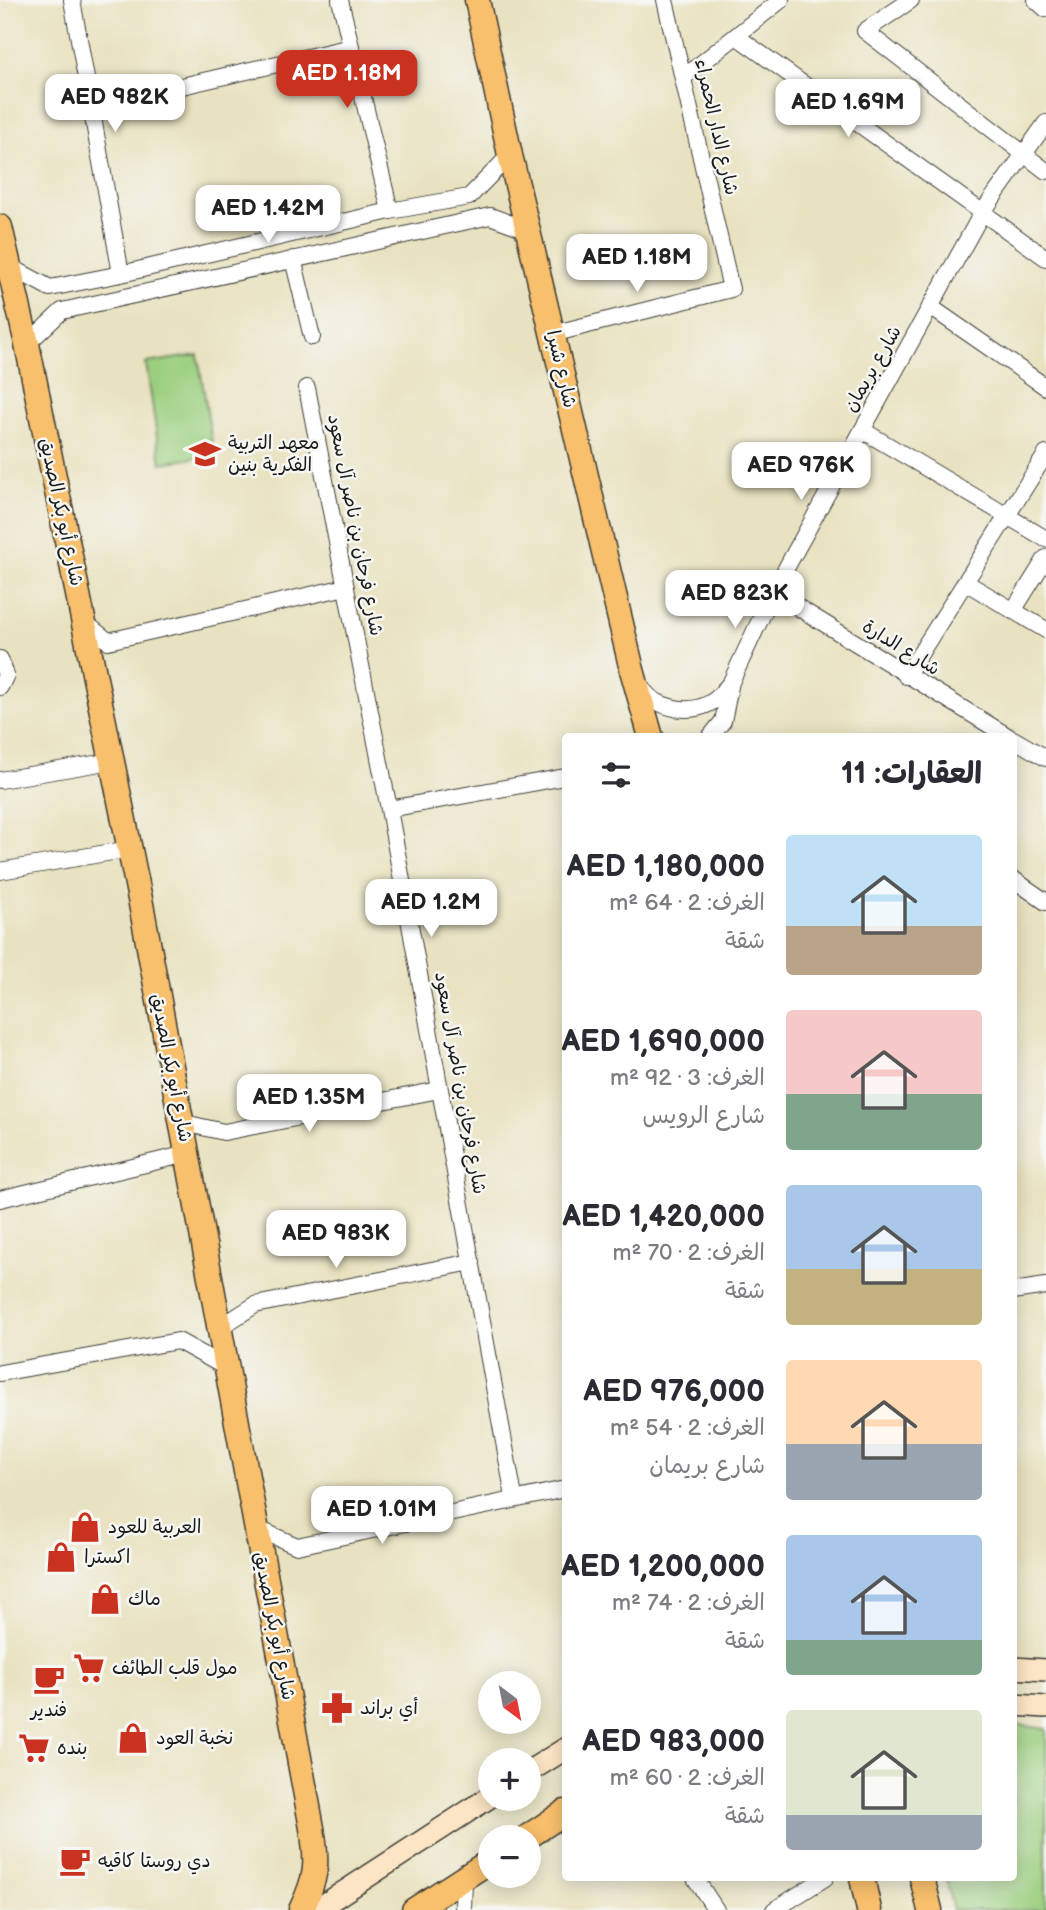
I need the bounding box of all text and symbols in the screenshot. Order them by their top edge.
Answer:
pin: AED 1.18M [267,50,427,110]
street label: شارع الدار الحمراء [688,57,743,198]
text: AED 1.18M [292,59,402,87]
pin: AED 982K [43,74,187,134]
pin: AED 1.69M [768,80,928,139]
text: AED 982K [61,83,169,111]
text: AED 1.69M [791,88,905,116]
pin: AED 1.42M [188,186,348,245]
text: AED 1.42M [211,194,325,222]
pin: AED 1.18M [557,234,717,294]
text: AED 1.18M [582,243,692,271]
street label: شارع بريمان [839,322,908,417]
street label: شارع شبرا [540,328,581,410]
street label: شارع فرحان بن ناصر آل سعود [321,412,388,638]
place label: معهد التربية الفكرية بنين [228,432,320,477]
street label: شارع أبو بكر الصديق [33,436,88,588]
school or university icon: معهد التربية الفكرية بنين [188,437,222,471]
pin: AED 976K [729,442,873,502]
text: AED 976K [748,451,854,479]
pin: AED 823K [663,570,807,630]
text: AED 823K [681,579,789,607]
street label: شارع الدارة [857,615,944,682]
icon: filters [597,756,635,794]
text: العقارات: 11 [841,756,982,792]
text: AED 1,180,000 [567,849,765,885]
icon: home [842,863,926,947]
pin: AED 1.2M [359,880,503,939]
text: AED 1.2M [381,888,481,916]
text: الغرف: 2 · 64 m² [609,889,765,917]
text: شقة [725,927,765,955]
street label: شارع فرحان بن ناصر آل سعود [428,970,491,1196]
street label: شارع أبو بكر الصديق [144,992,197,1144]
text: AED 1,690,000 [562,1024,765,1060]
icon: home [842,1038,926,1122]
text: الغرف: 3 · 92 m² [610,1064,765,1092]
pin: AED 1.35M [229,1074,389,1134]
text: AED 1.35M [253,1083,365,1111]
text: شارع الرويس [643,1102,765,1130]
text: AED 1,420,000 [562,1199,765,1235]
pin: AED 983K [264,1210,408,1270]
icon: home [842,1213,926,1297]
text: AED 983K [282,1219,390,1247]
text: الغرف: 2 · 70 m² [613,1239,765,1267]
text: شقة [725,1277,765,1305]
text: AED 976,000 [583,1374,765,1410]
icon: home [842,1388,926,1472]
text: الغرف: 2 · 54 m² [610,1414,765,1442]
text: شارع بريمان [649,1452,765,1480]
pin: AED 1.01M [302,1486,462,1546]
text: AED 1.01M [327,1495,437,1523]
shop icon: العربية للعود [68,1510,102,1544]
place label: العربية للعود [108,1516,202,1539]
shop icon: اكسترا [44,1540,78,1574]
place label: اكسترا [84,1546,130,1569]
text: AED 1,200,000 [561,1549,765,1585]
street label: شارع أبو بكر الصديق [247,1550,300,1702]
icon: home [842,1563,926,1647]
shop icon: ماك [88,1582,122,1616]
place label: ماك [128,1588,161,1611]
text: الغرف: 2 · 74 m² [612,1589,765,1617]
text: شقة [725,1627,765,1655]
supermarket icon: مول قلب الطائف [72,1651,106,1685]
place label: مول قلب الطائف [112,1657,238,1680]
cafe icon: فندير [32,1662,66,1696]
north arrow [478,1671,541,1734]
map controls [478,1671,541,1888]
pharmacy icon: أي براند [320,1691,354,1725]
place label: أي براند [360,1697,418,1722]
place label: فندير [29,1699,67,1722]
shop icon: نخبة العود [116,1721,150,1755]
text: AED 983,000 [582,1724,765,1760]
place label: نخبة العود [156,1727,233,1750]
supermarket icon: بنده [17,1731,51,1765]
place label: بنده [57,1737,88,1760]
icon: home [842,1738,926,1822]
button: + [478,1748,541,1811]
text: الغرف: 2 · 60 m² [610,1764,765,1792]
text: شقة [725,1802,765,1830]
button: − [478,1825,541,1888]
cafe icon: دي روستا كاقيه [58,1844,92,1878]
place label: دي روستا كاقيه [98,1850,211,1875]

